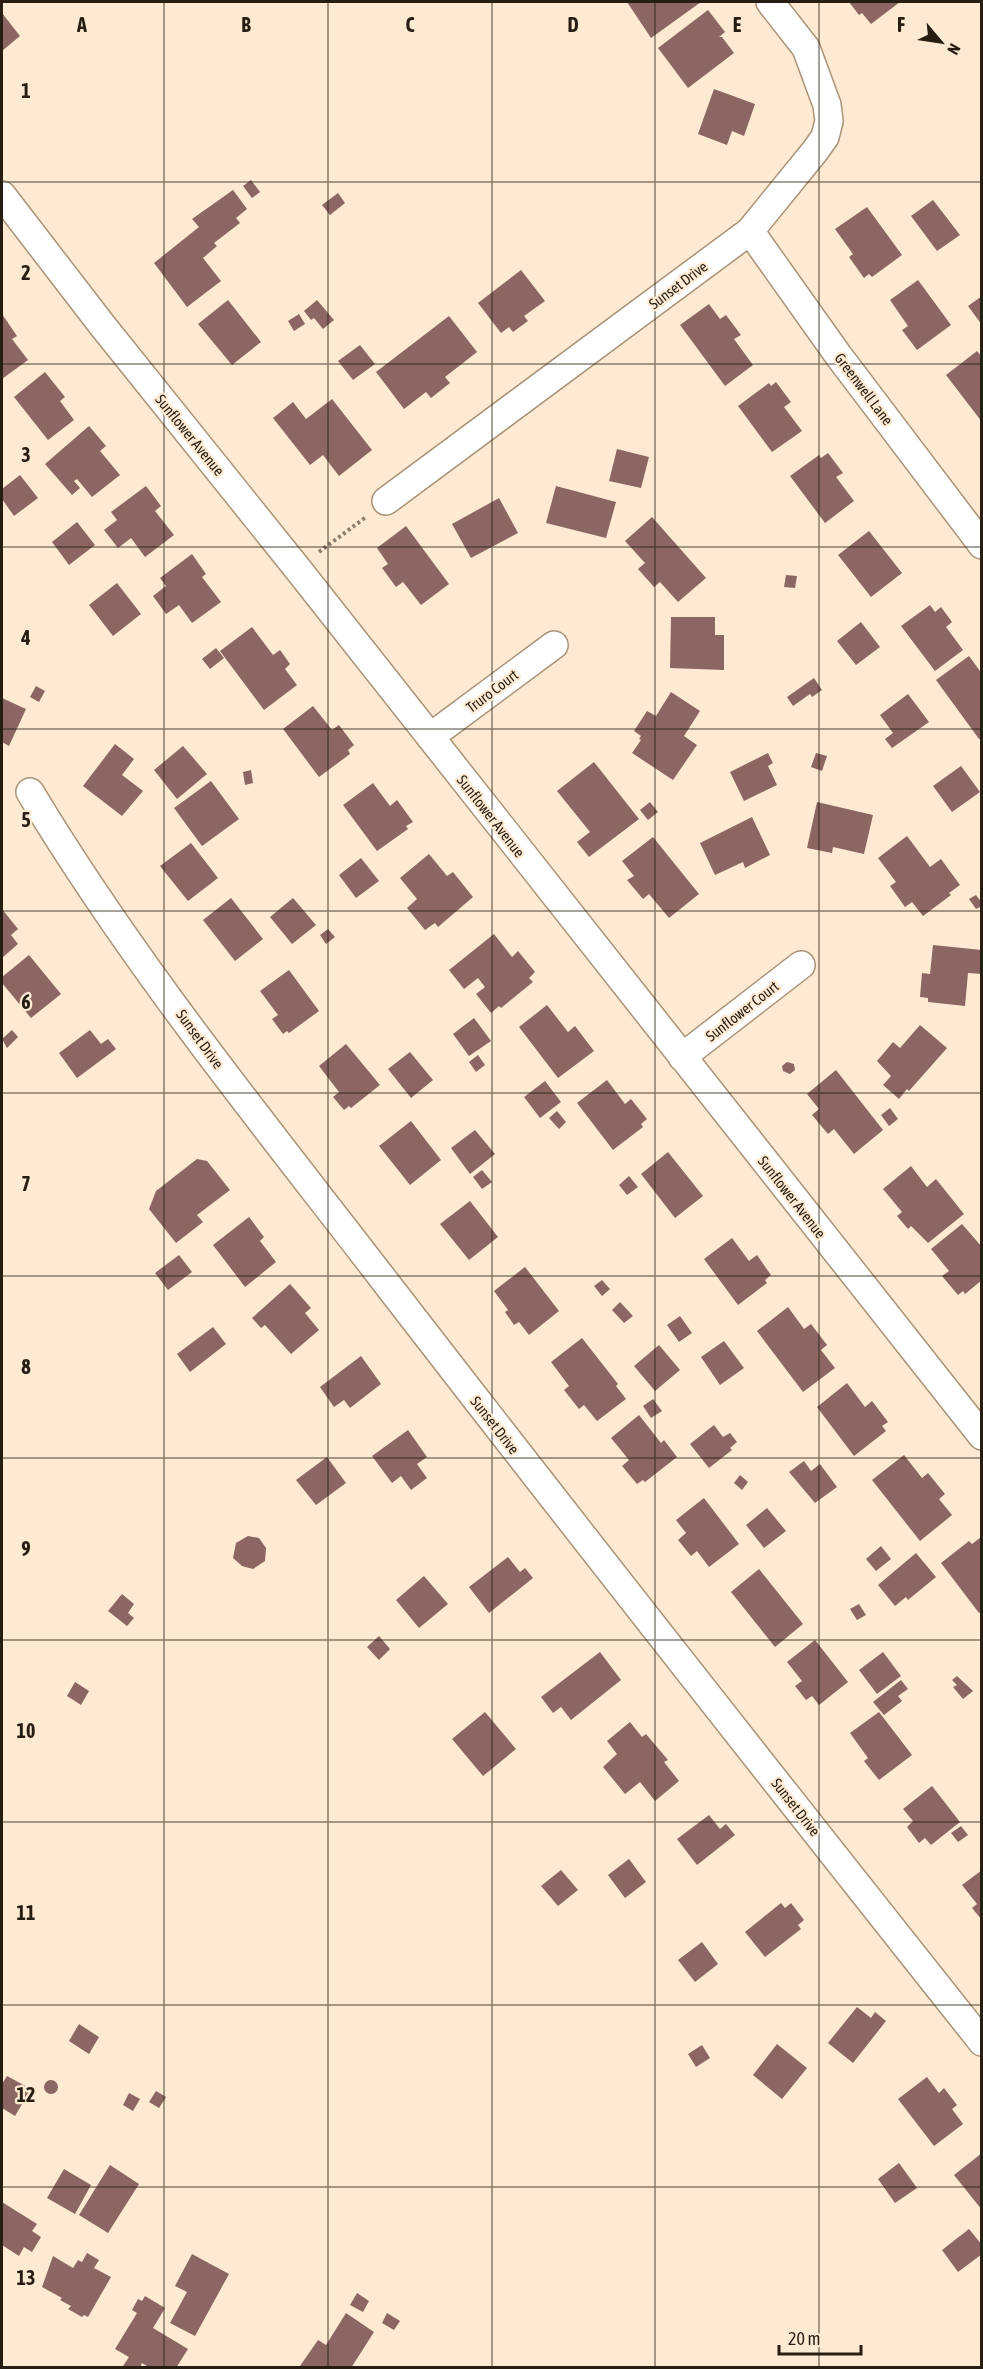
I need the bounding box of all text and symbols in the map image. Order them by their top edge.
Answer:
north arrow [911,12,971,72]
text: A [76,13,87,36]
text: B [241,13,251,36]
text: C [406,13,415,36]
text: D [567,13,579,36]
text: E [733,13,742,36]
text: F [897,13,905,36]
text: N [944,41,964,58]
text: 1 [21,79,31,102]
street label: Sunset Drive [646,258,711,312]
text: 2 [21,261,31,284]
street label: Greenwell Lane [831,350,897,428]
street label: Sunflower Avenue [152,391,228,479]
text: 3 [21,443,31,466]
text: 4 [20,626,31,649]
street label: Truro Court [463,666,521,716]
street label: Sunflower Avenue [454,772,528,861]
text: 5 [21,808,31,831]
street label: Sunflower Court [702,977,782,1045]
text: 6 [21,990,31,1013]
street label: Sunset Drive [173,1006,227,1072]
street label: Sunflower Avenue [755,1153,829,1242]
text: 7 [21,1172,31,1195]
text: 8 [21,1355,31,1378]
street label: Sunset Drive [467,1393,523,1457]
text: 9 [21,1537,31,1560]
text: 10 [17,1719,35,1742]
street label: Sunset Drive [768,1775,824,1839]
text: 11 [17,1901,35,1924]
text: 12 [17,2083,35,2106]
text: 13 [17,2266,35,2289]
scale bar [779,2318,862,2356]
text: 20 m [788,2328,820,2349]

